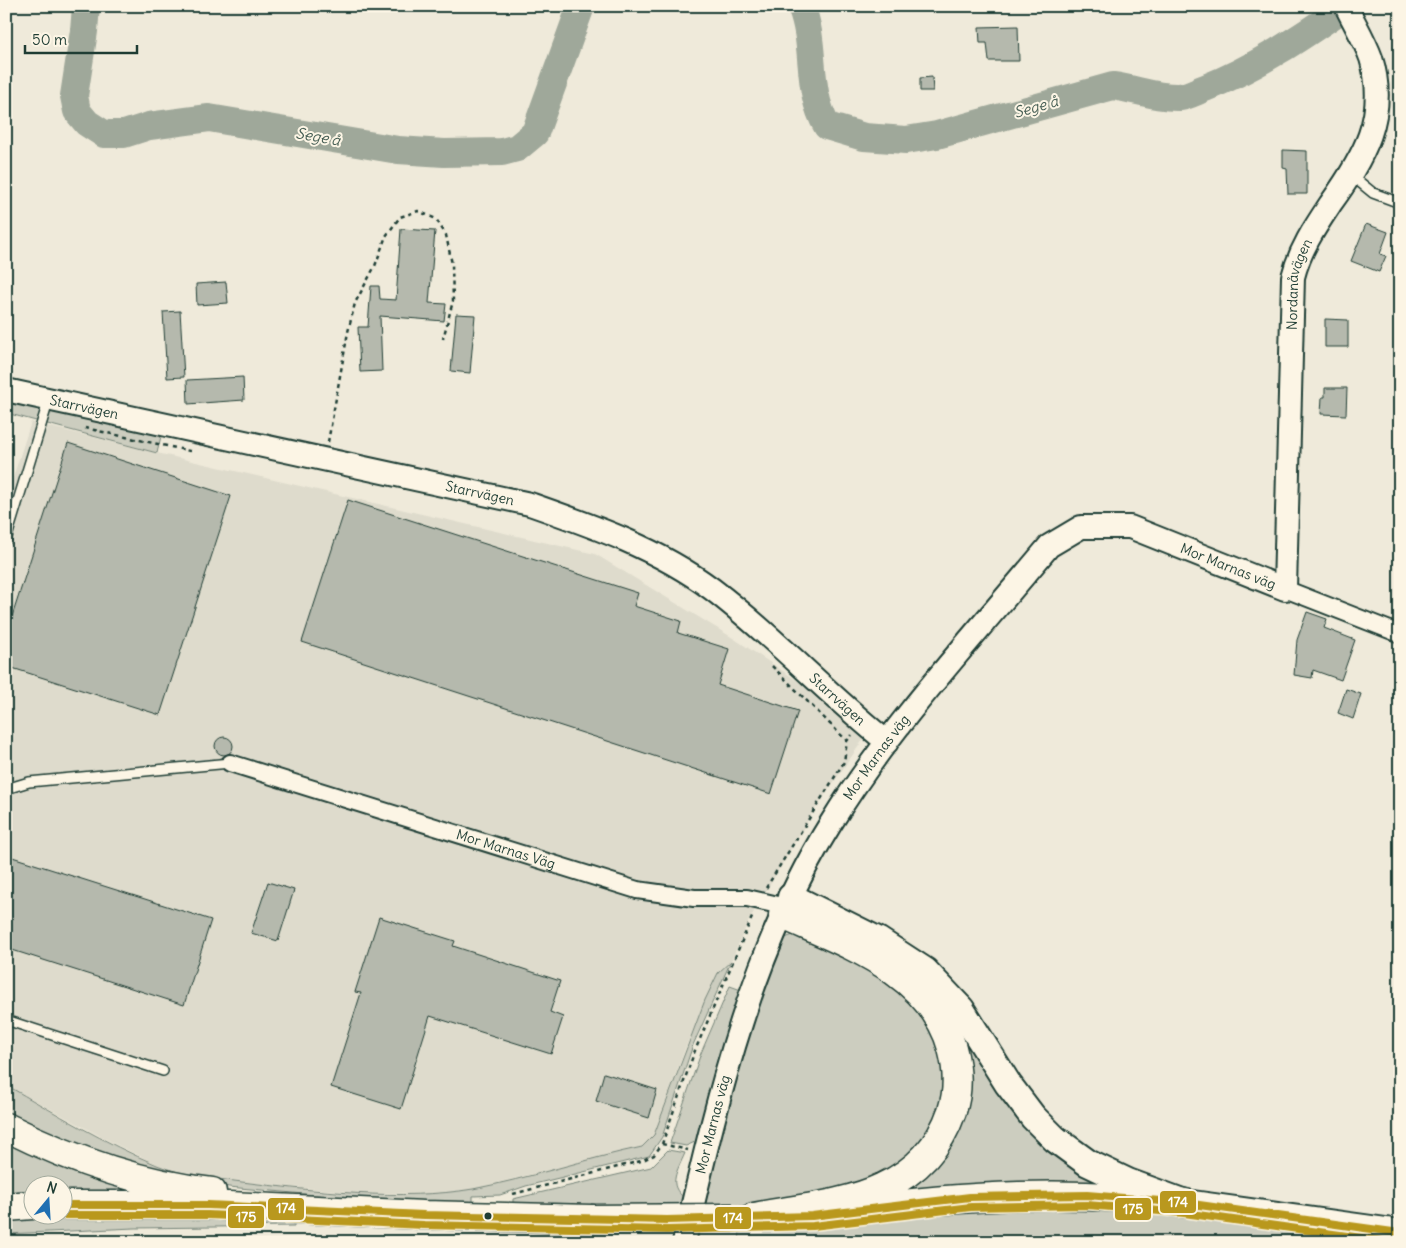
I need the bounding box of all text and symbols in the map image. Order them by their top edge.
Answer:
scale bar [25,22,138,54]
text: 50 m [32,30,67,49]
water label: Sege å [1012,91,1061,122]
water label: Sege å [294,123,343,150]
street label: Nordanåvägen [1283,235,1316,330]
street label: Starrvägen [48,391,120,423]
street label: Starrvägen [444,477,516,509]
street label: Mor Marnas väg [1178,539,1279,593]
street label: Starrvägen [806,669,869,729]
street label: Mor Marnas väg [839,711,913,804]
street label: Mor Marnas Väg [454,825,558,873]
street label: Mor Marnas väg [691,1073,734,1176]
north arrow [22,1176,72,1226]
text: N [45,1178,59,1198]
line badge: 174 [1159,1190,1197,1214]
text: 174 [1168,1193,1188,1211]
line badge: 174 [267,1197,305,1221]
line badge: 175 [1114,1197,1152,1221]
text: 174 [276,1199,296,1217]
text: 175 [1123,1200,1143,1218]
line badge: 175 [227,1205,265,1229]
line badge: 174 [714,1206,752,1230]
text: 175 [236,1208,256,1226]
text: 174 [723,1209,743,1227]
unlabelled marker [483,1211,493,1221]

